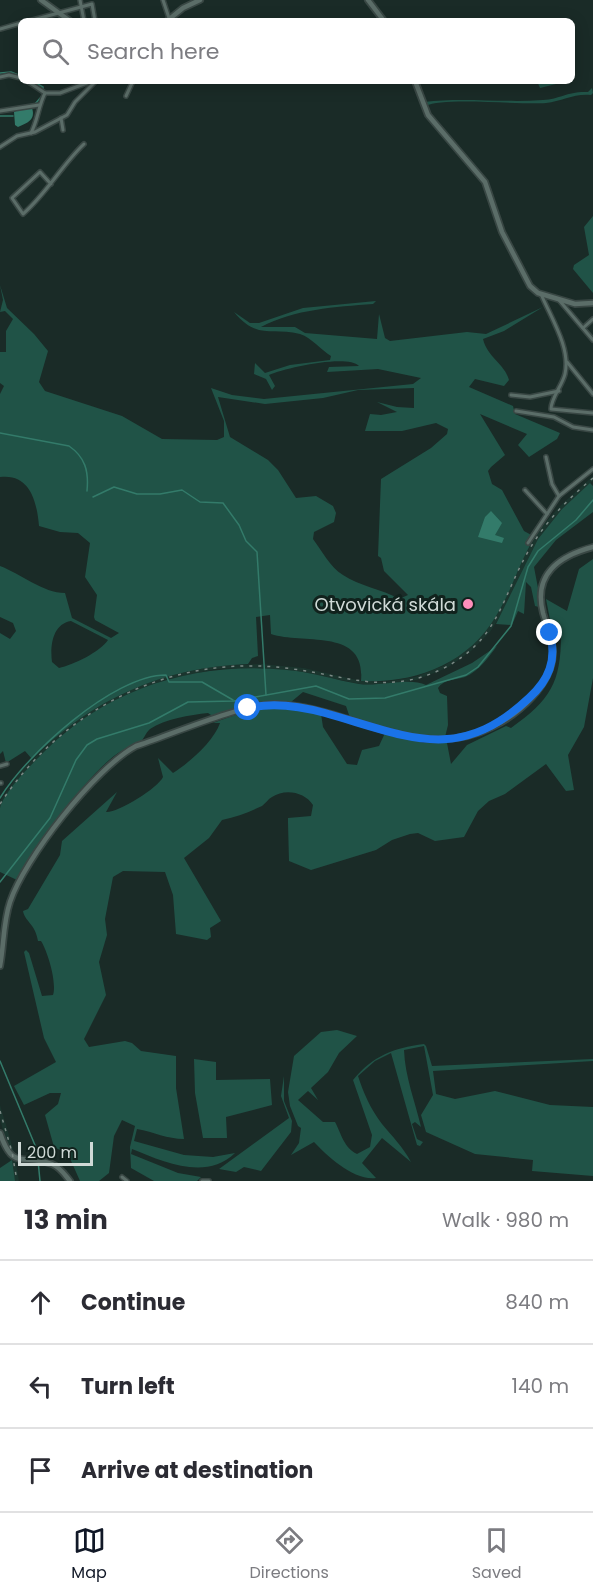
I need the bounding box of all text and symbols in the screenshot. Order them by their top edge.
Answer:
search box [18,18,575,84]
icon: search [39,35,72,68]
text: Search here [87,36,220,67]
place label: Otvovická skála [315,592,456,617]
marker: Otvovická skála [461,597,475,611]
route end [536,619,562,645]
route start [234,694,260,720]
scale bar [18,1139,93,1166]
text: 200 m [27,1141,77,1164]
text: 13 min [24,1202,108,1238]
text: Walk · 980 m [442,1206,569,1234]
icon: ahead [24,1286,57,1319]
text: Continue [81,1287,185,1318]
text: 840 m [505,1288,569,1316]
icon: left [24,1370,57,1403]
text: Turn left [81,1371,175,1402]
text: 140 m [512,1372,569,1400]
icon: arrive [24,1454,57,1487]
text: Arrive at destination [81,1455,313,1486]
tab: Map [71,1524,107,1585]
tab: Directions [250,1524,329,1585]
tab: Saved [472,1524,522,1585]

